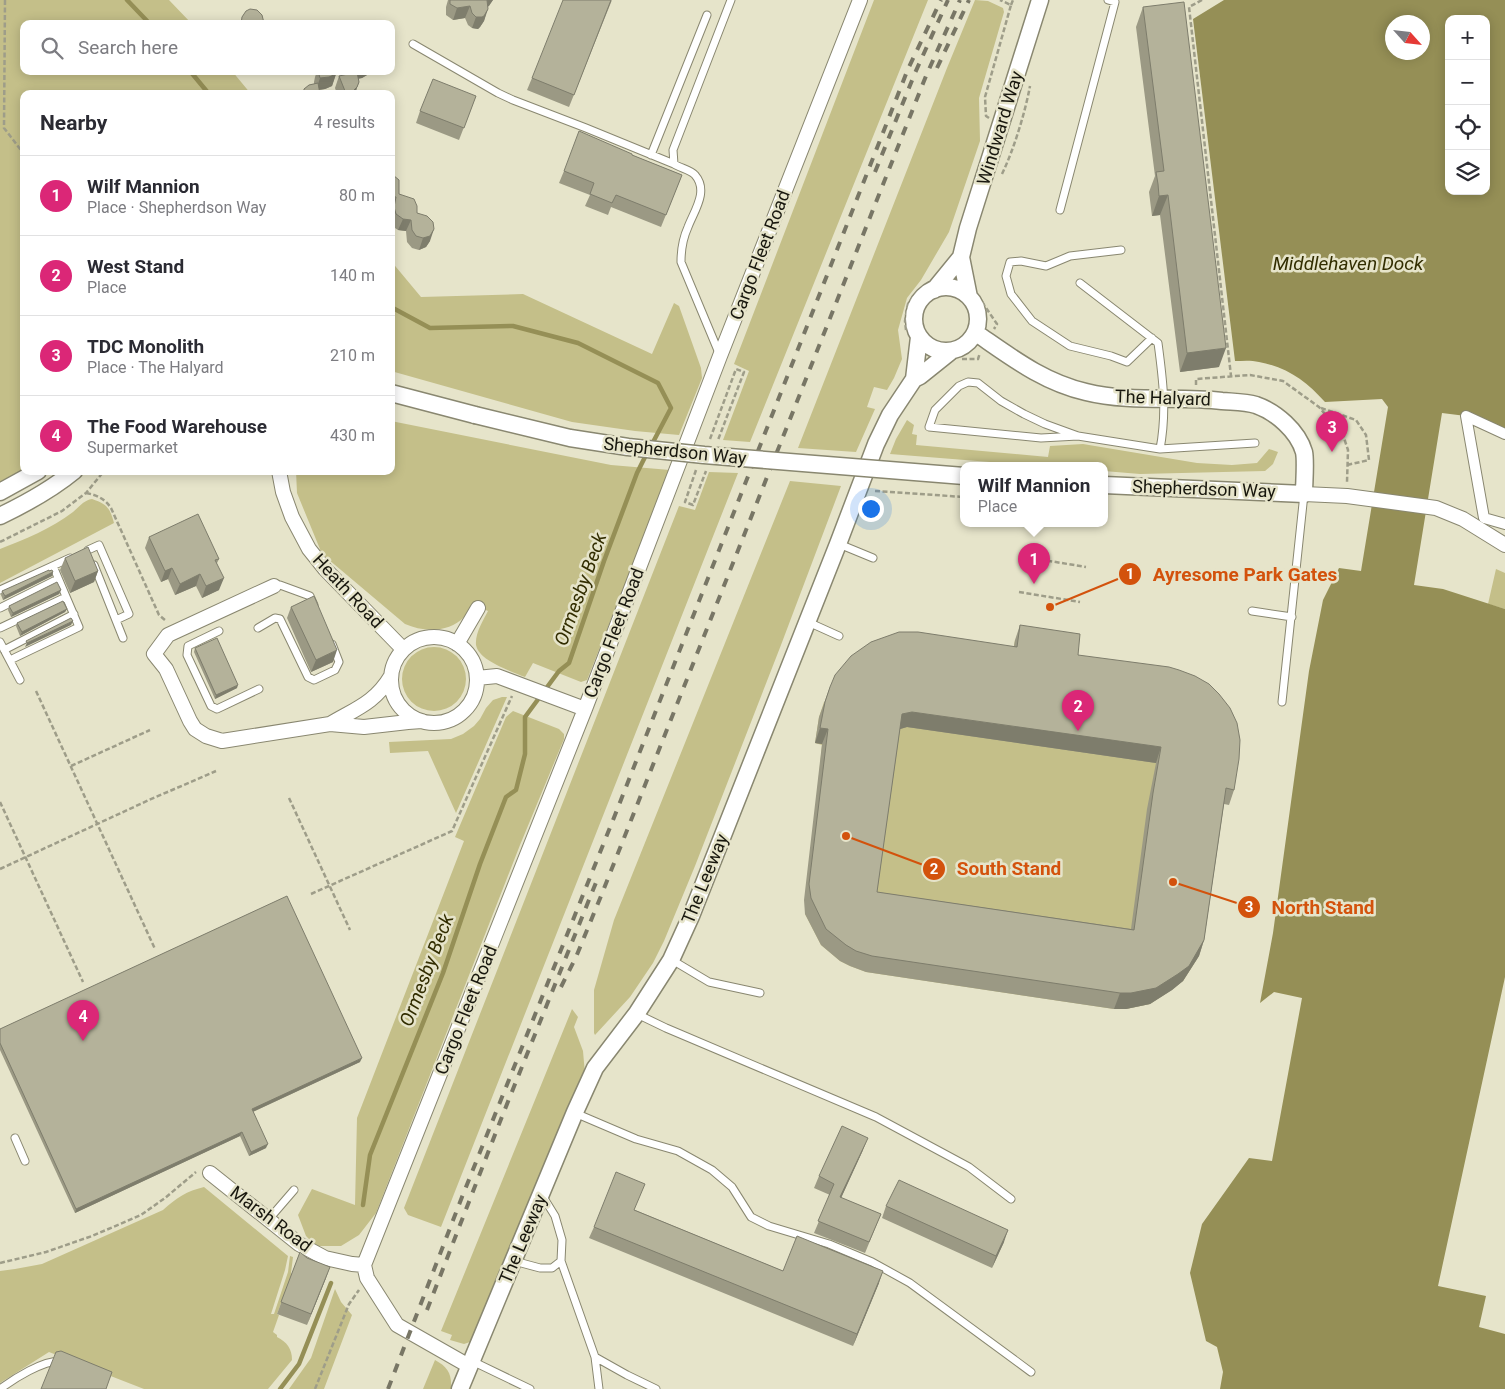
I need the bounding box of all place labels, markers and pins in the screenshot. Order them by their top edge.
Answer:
pin: 3 [1316,411,1348,452]
pin: 1 [1018,543,1050,584]
callout: Ayresome Park Gates [1117,557,1347,591]
pin: 2 [1062,690,1094,731]
callout: South Stand [922,852,1071,886]
callout: North Stand [1237,890,1385,924]
pin: 4 [67,1000,99,1041]

